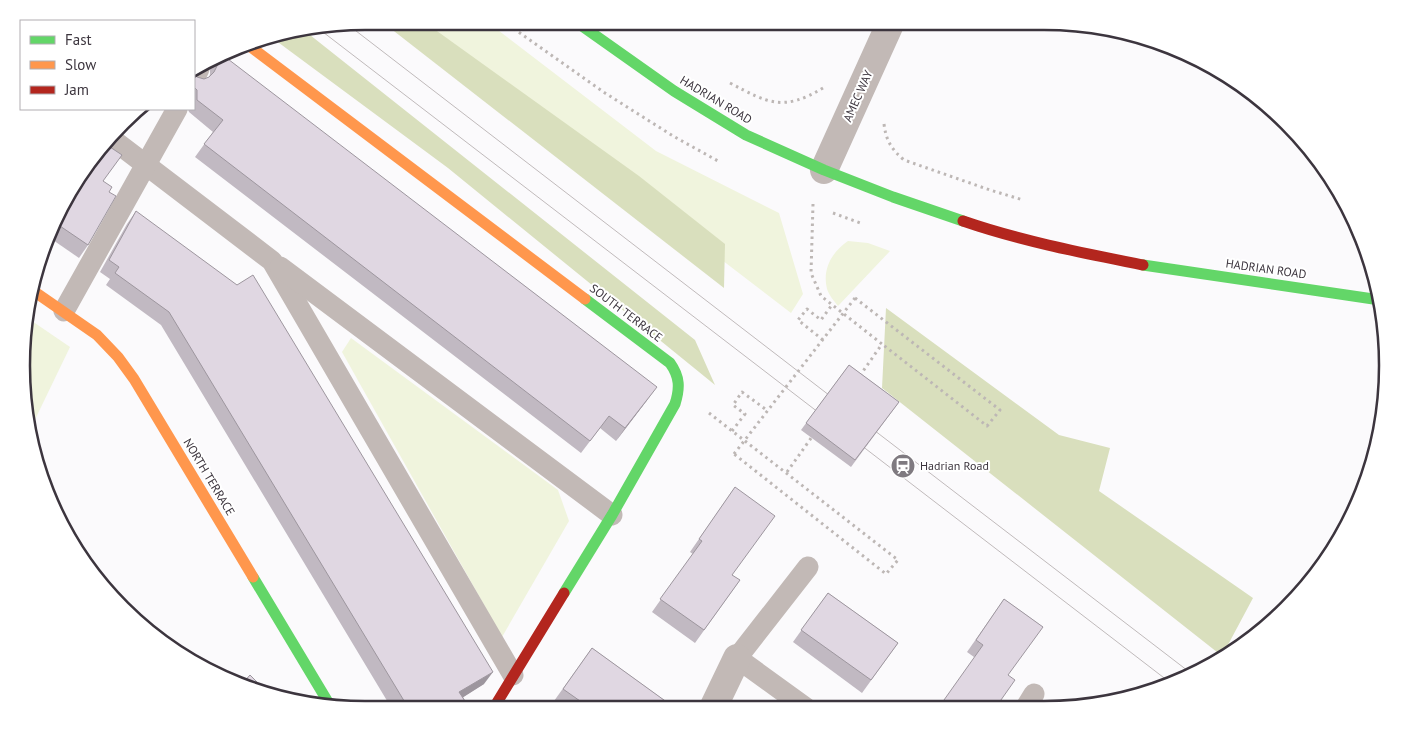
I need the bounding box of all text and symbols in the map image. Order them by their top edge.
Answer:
legend [20,20,195,110]
text: Fast [65,30,92,49]
text: Slow [65,55,96,74]
street label: AMEC WAY [840,67,876,124]
street label: HADRIAN ROAD [678,72,755,127]
text: Jam [64,80,89,99]
street label: HADRIAN ROAD [1225,255,1307,282]
street label: SOUTH TERRACE [587,280,666,345]
street label: NORTH TERRACE [181,435,238,518]
station icon: Hadrian Road [890,453,916,479]
place label: Hadrian Road [920,458,989,473]

